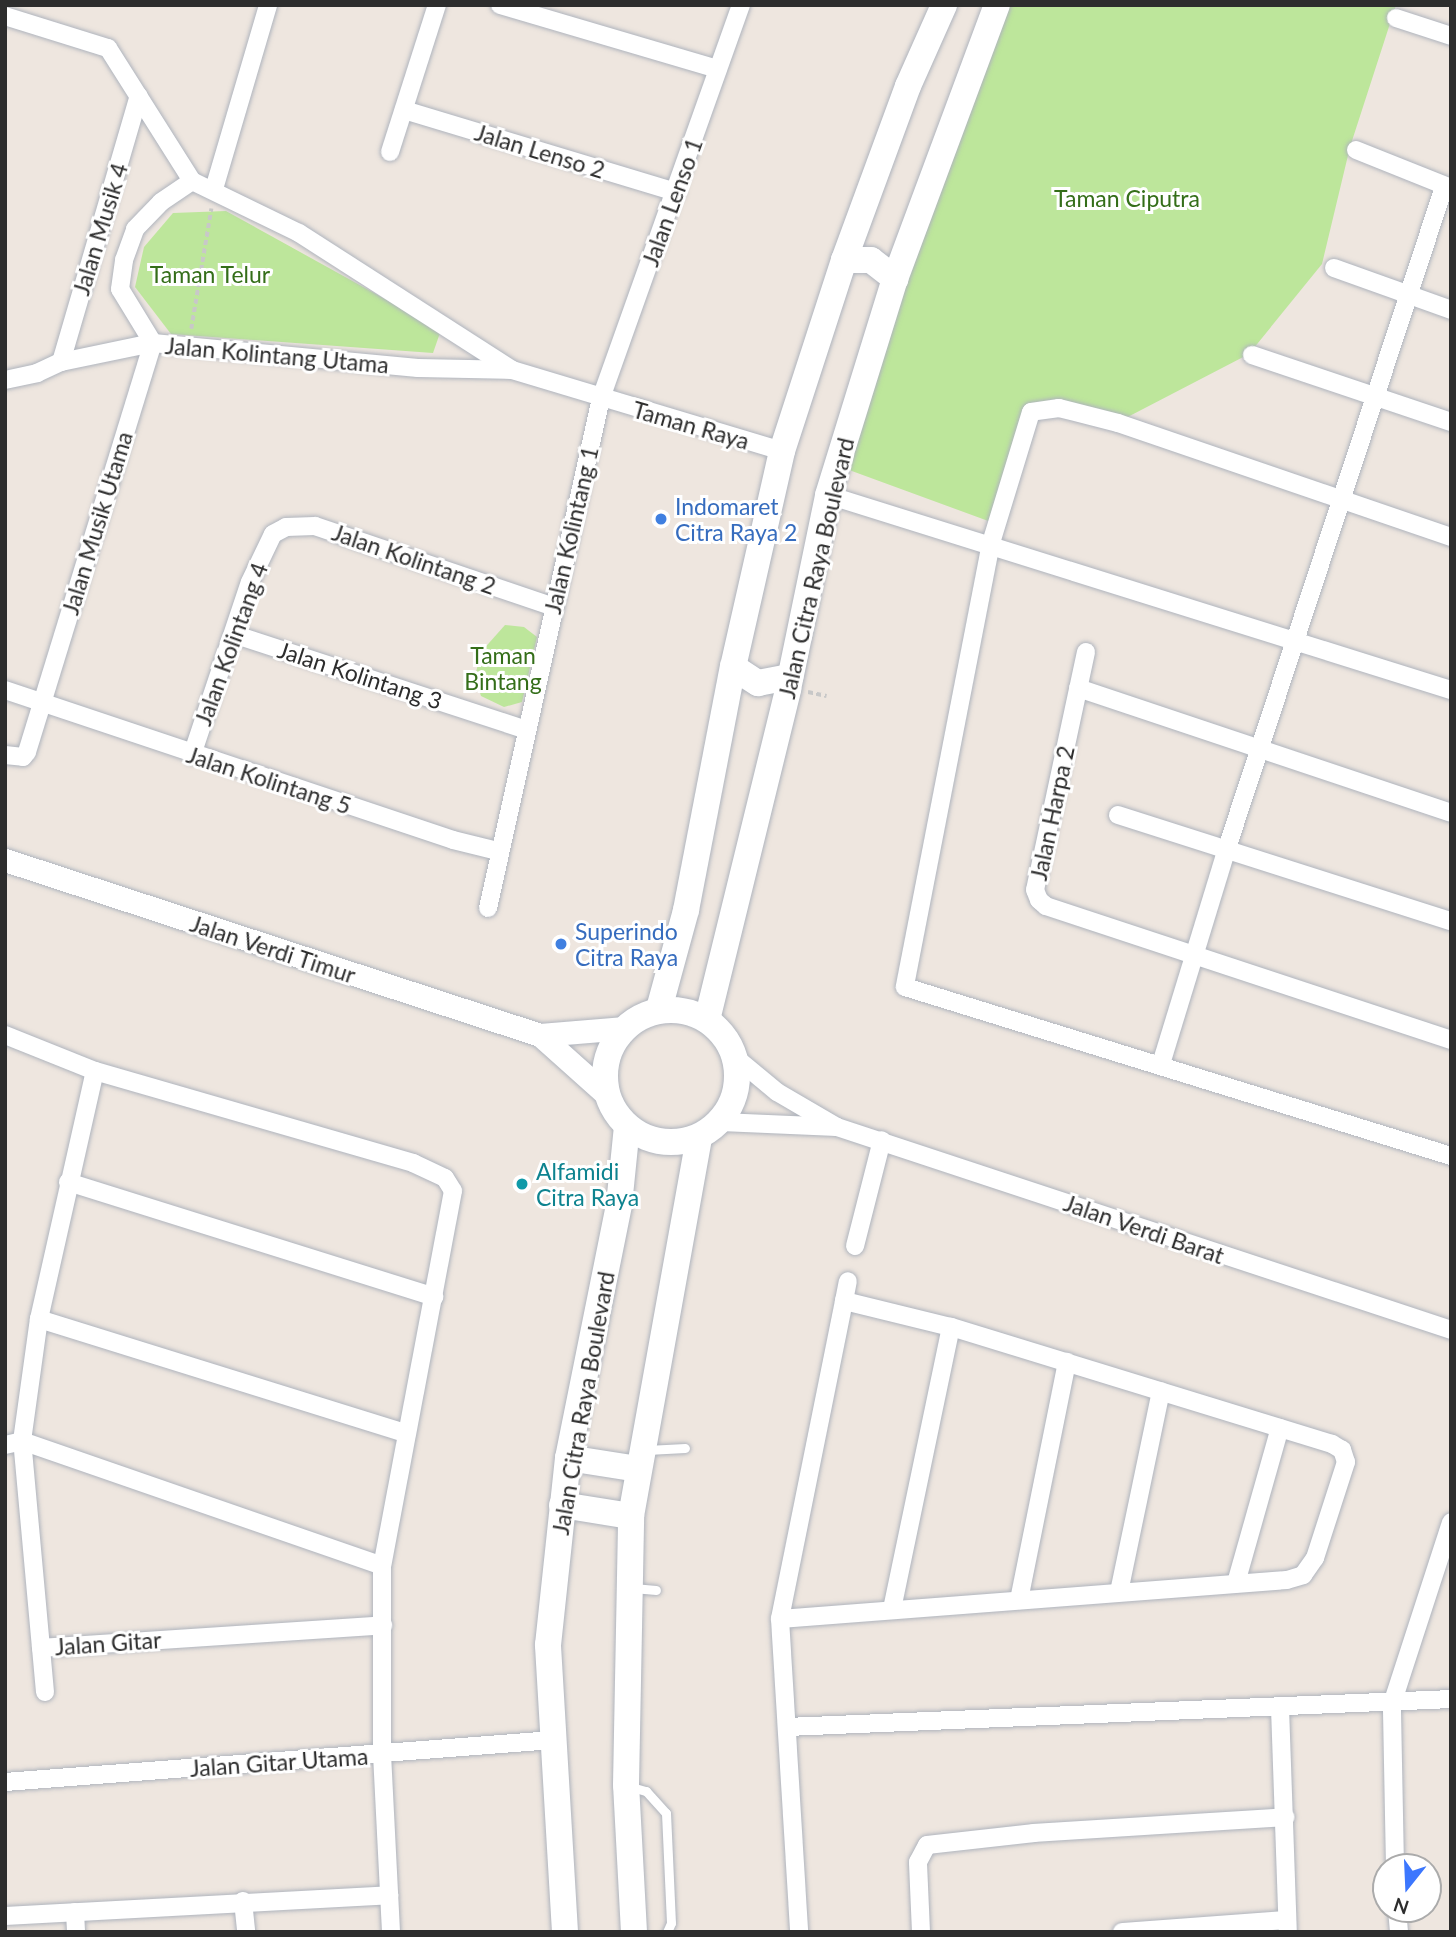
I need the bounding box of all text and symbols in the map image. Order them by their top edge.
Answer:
street label: Jalan Lenso 2 [472,118,608,184]
street label: Jalan Lenso 1 [636,134,708,270]
street label: Jalan Musik 4 [67,160,133,298]
park label: Taman Ciputra [1054,184,1200,212]
park label: Taman Telur [149,260,271,288]
street label: Jalan Kolintang Utama [164,331,390,379]
street label: Taman Raya [630,395,752,455]
street label: Jalan Musik Utama [56,428,138,618]
street label: Jalan Citra Raya Boulevard [773,435,859,701]
street label: Jalan Kolintang 1 [538,444,604,616]
place label: Indomaret Citra Raya 2 [675,492,797,546]
marker: Indomaret Citra Raya 2 [653,511,669,527]
street label: Jalan Kolintang 2 [329,518,499,600]
street label: Jalan Kolintang 4 [189,559,273,729]
street label: Jalan Kolintang 3 [274,635,446,715]
park label: Taman Bintang [464,641,542,695]
street label: Jalan Kolintang 5 [183,740,355,820]
street label: Jalan Harpa 2 [1024,743,1080,883]
street label: Jalan Verdi Timur [186,909,360,989]
place label: Superindo Citra Raya [575,917,678,971]
marker: Superindo Citra Raya [553,936,569,952]
place label: Alfamidi Citra Raya [536,1157,639,1211]
marker: Alfamidi Citra Raya [514,1176,530,1192]
street label: Jalan Verdi Barat [1060,1189,1228,1269]
street label: Jalan Citra Raya Boulevard [546,1269,620,1537]
street label: Jalan Gitar [54,1626,162,1660]
street label: Jalan Gitar Utama [189,1742,369,1782]
north arrow [1372,1853,1442,1923]
text: N [1390,1893,1411,1920]

